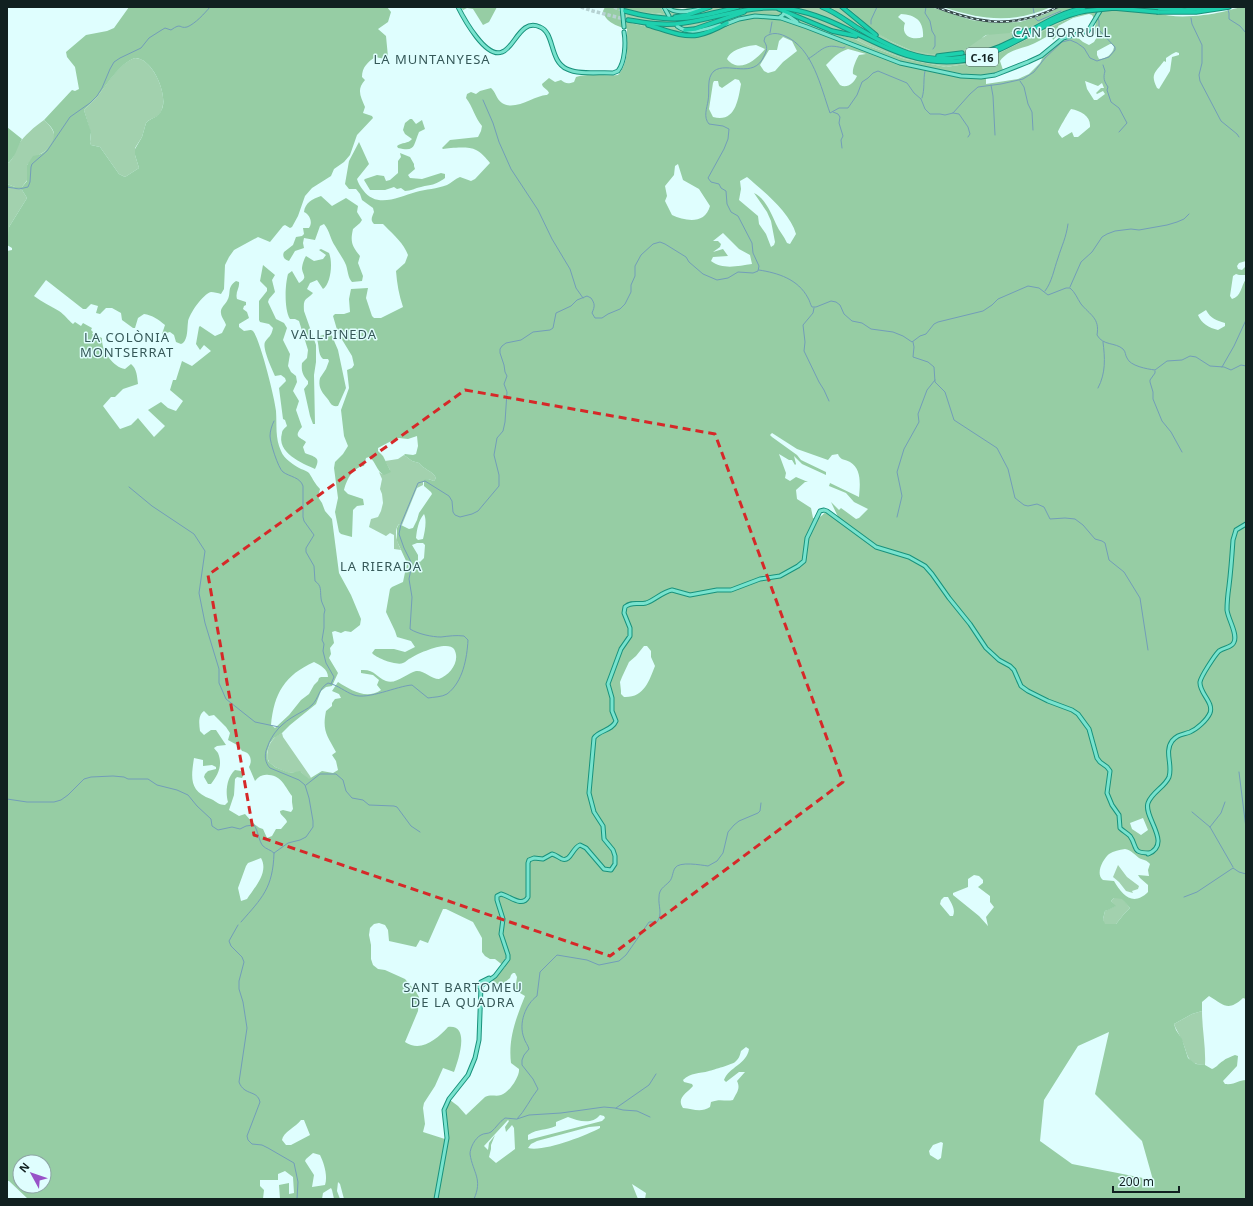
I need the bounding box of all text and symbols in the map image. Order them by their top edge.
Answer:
district label: CAN BORRULL [1013,23,1111,41]
road number: C-16 [966,48,998,66]
district label: LA MUNTANYESA [373,50,491,68]
district label: VALLPINEDA [291,325,377,343]
district label: LA COLÒNIA MONTSERRAT [80,328,174,361]
district label: LA RIERADA [340,557,422,575]
district label: SANT BARTOMEU DE LA QUADRA [403,978,523,1011]
north arrow [12,1154,52,1194]
text: N [15,1159,33,1176]
scale bar [1113,1168,1179,1194]
text: 200 m [1119,1173,1154,1190]

